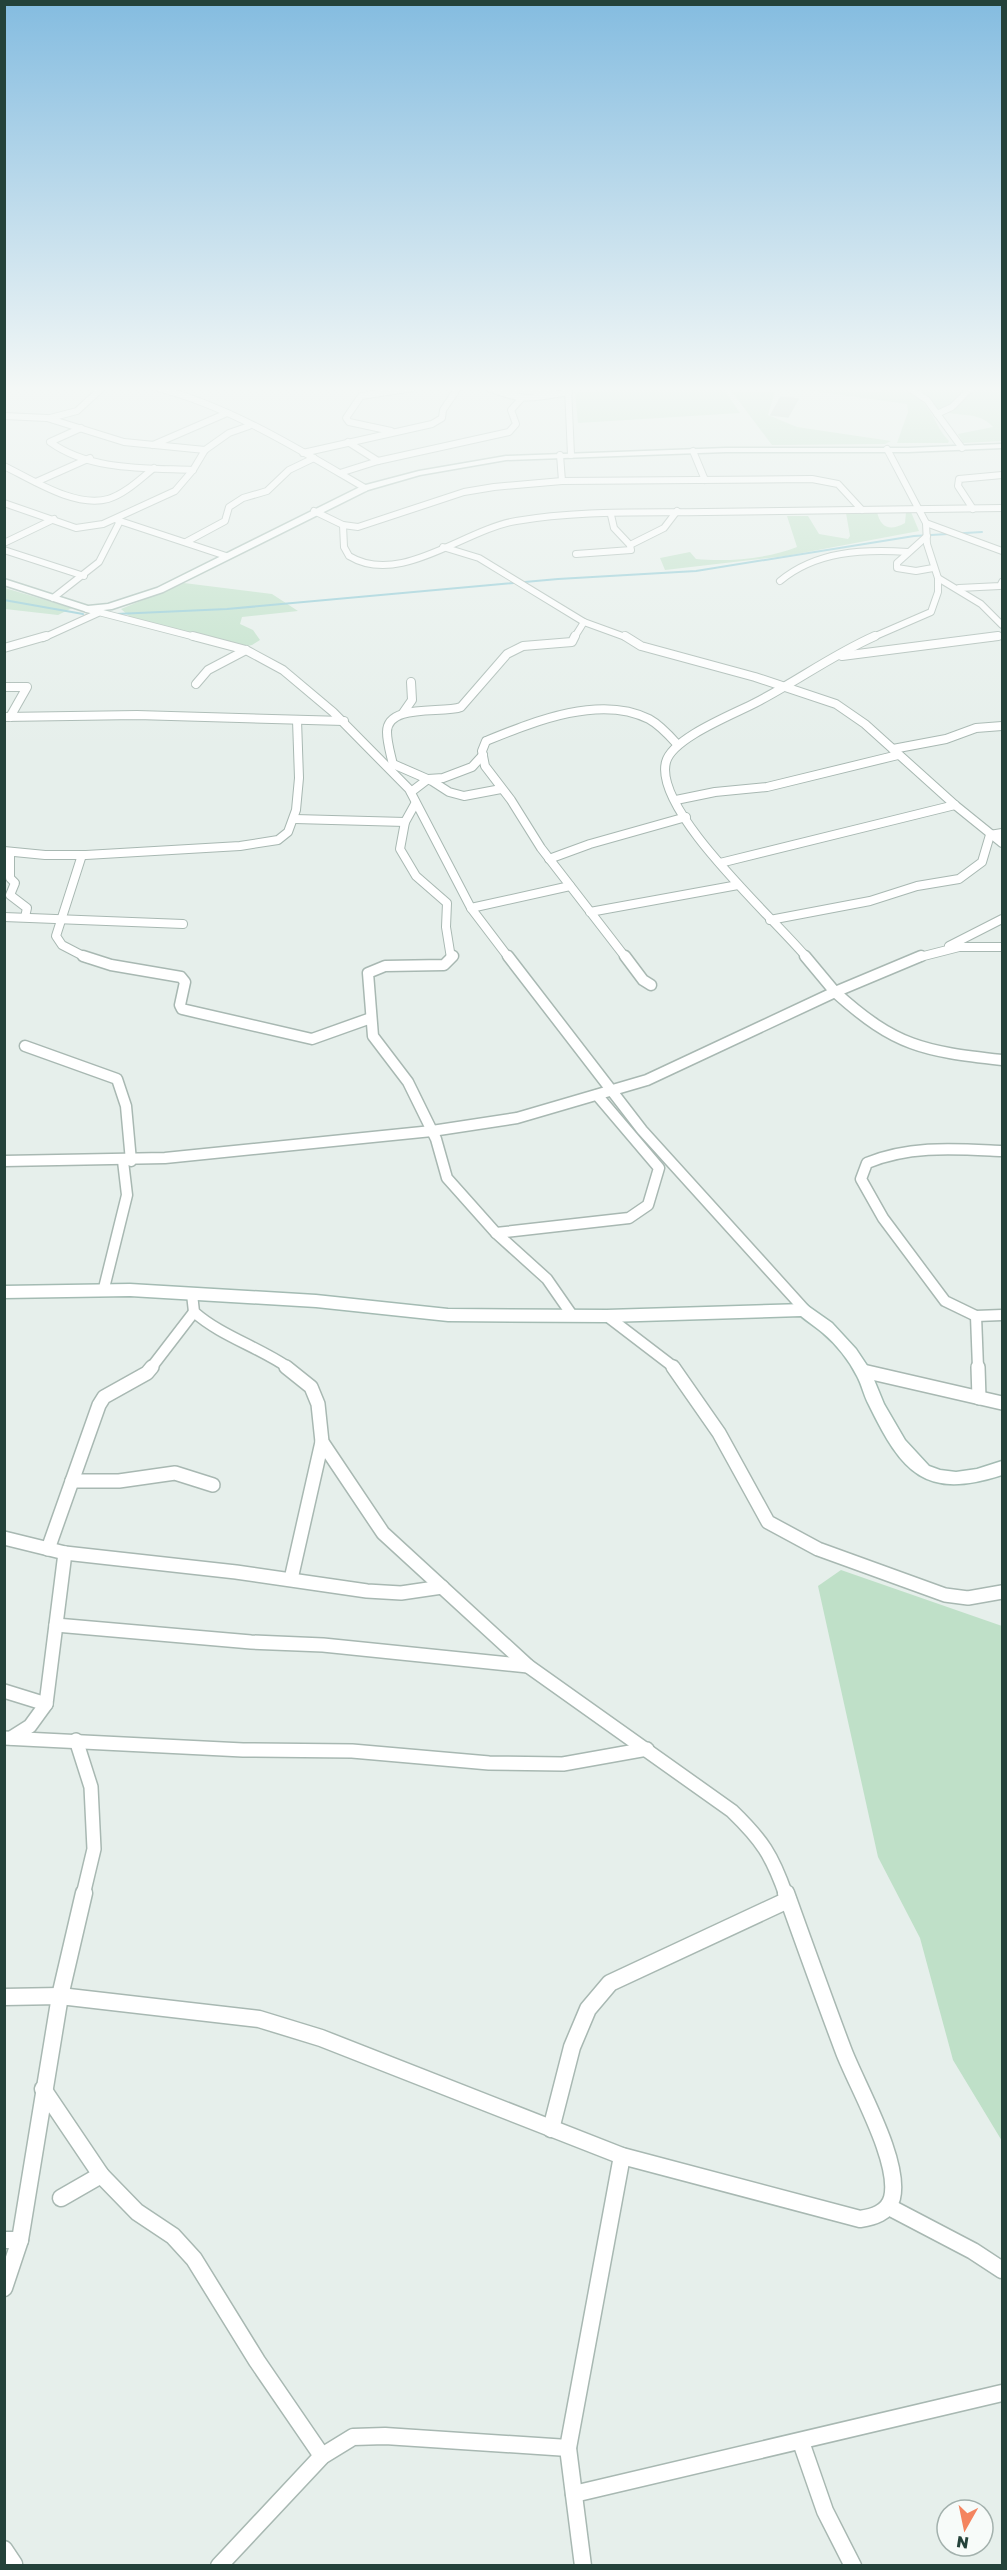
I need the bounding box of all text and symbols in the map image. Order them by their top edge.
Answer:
north arrow [935,2498,995,2558]
text: N [955,2532,970,2554]

